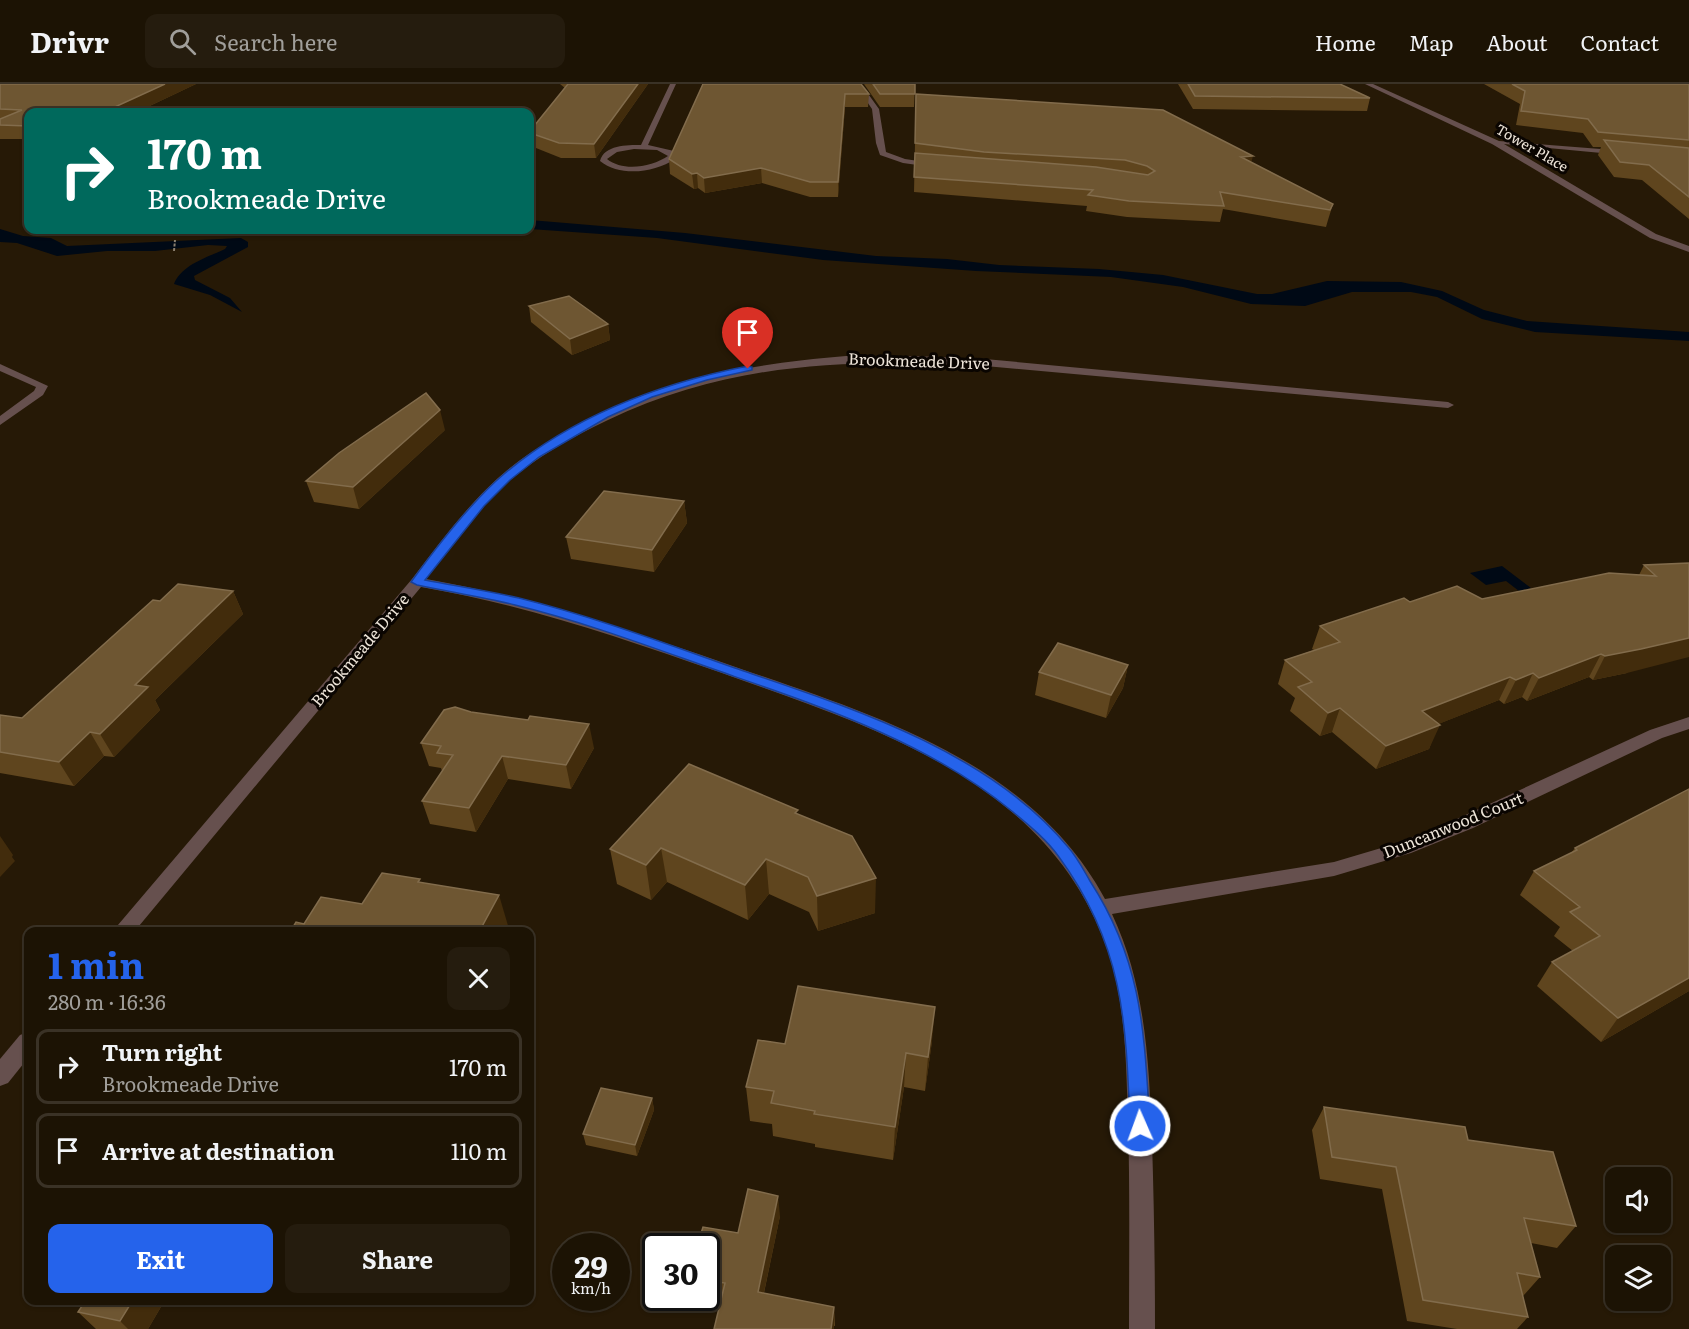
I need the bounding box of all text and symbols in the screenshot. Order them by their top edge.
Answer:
search box [145,14,565,68]
text: Drivr [30,20,109,62]
icon: search [166,25,199,58]
text: Search here [214,25,337,58]
text: Home [1315,26,1376,57]
text: Map [1409,26,1453,57]
text: About [1486,26,1548,57]
text: Contact [1581,26,1659,57]
street label: Tower Place [1493,118,1572,176]
text: 170 m [147,120,262,182]
icon: right [48,132,126,210]
text: Brookmeade Drive [147,177,386,217]
pin [722,307,773,369]
icon: arrive [731,316,764,349]
street label: Brookmeade Drive [848,346,990,374]
street label: Brookmeade Drive [305,587,414,711]
street label: Duncanwood Court [1379,785,1527,863]
text: 1 min [48,937,144,990]
button: close [447,947,510,1010]
text: 280 m · 16:36 [48,986,166,1016]
text: Turn right [102,1035,222,1068]
icon: right [51,1050,84,1083]
text: 170 m [449,1050,507,1083]
text: Brookmeade Drive [102,1068,279,1098]
position arrow [1108,1094,1172,1158]
icon: arrive [51,1134,84,1167]
text: Arrive at destination [102,1134,335,1167]
text: 110 m [451,1134,507,1167]
map controls [1605,1167,1671,1311]
button: sound [1605,1167,1671,1233]
button: Exit [48,1224,273,1293]
button: Share [285,1224,510,1293]
speed limit sign: 30 [642,1233,720,1311]
text: 29 [574,1243,608,1287]
button: layers [1605,1245,1671,1311]
text: km/h [571,1276,611,1299]

